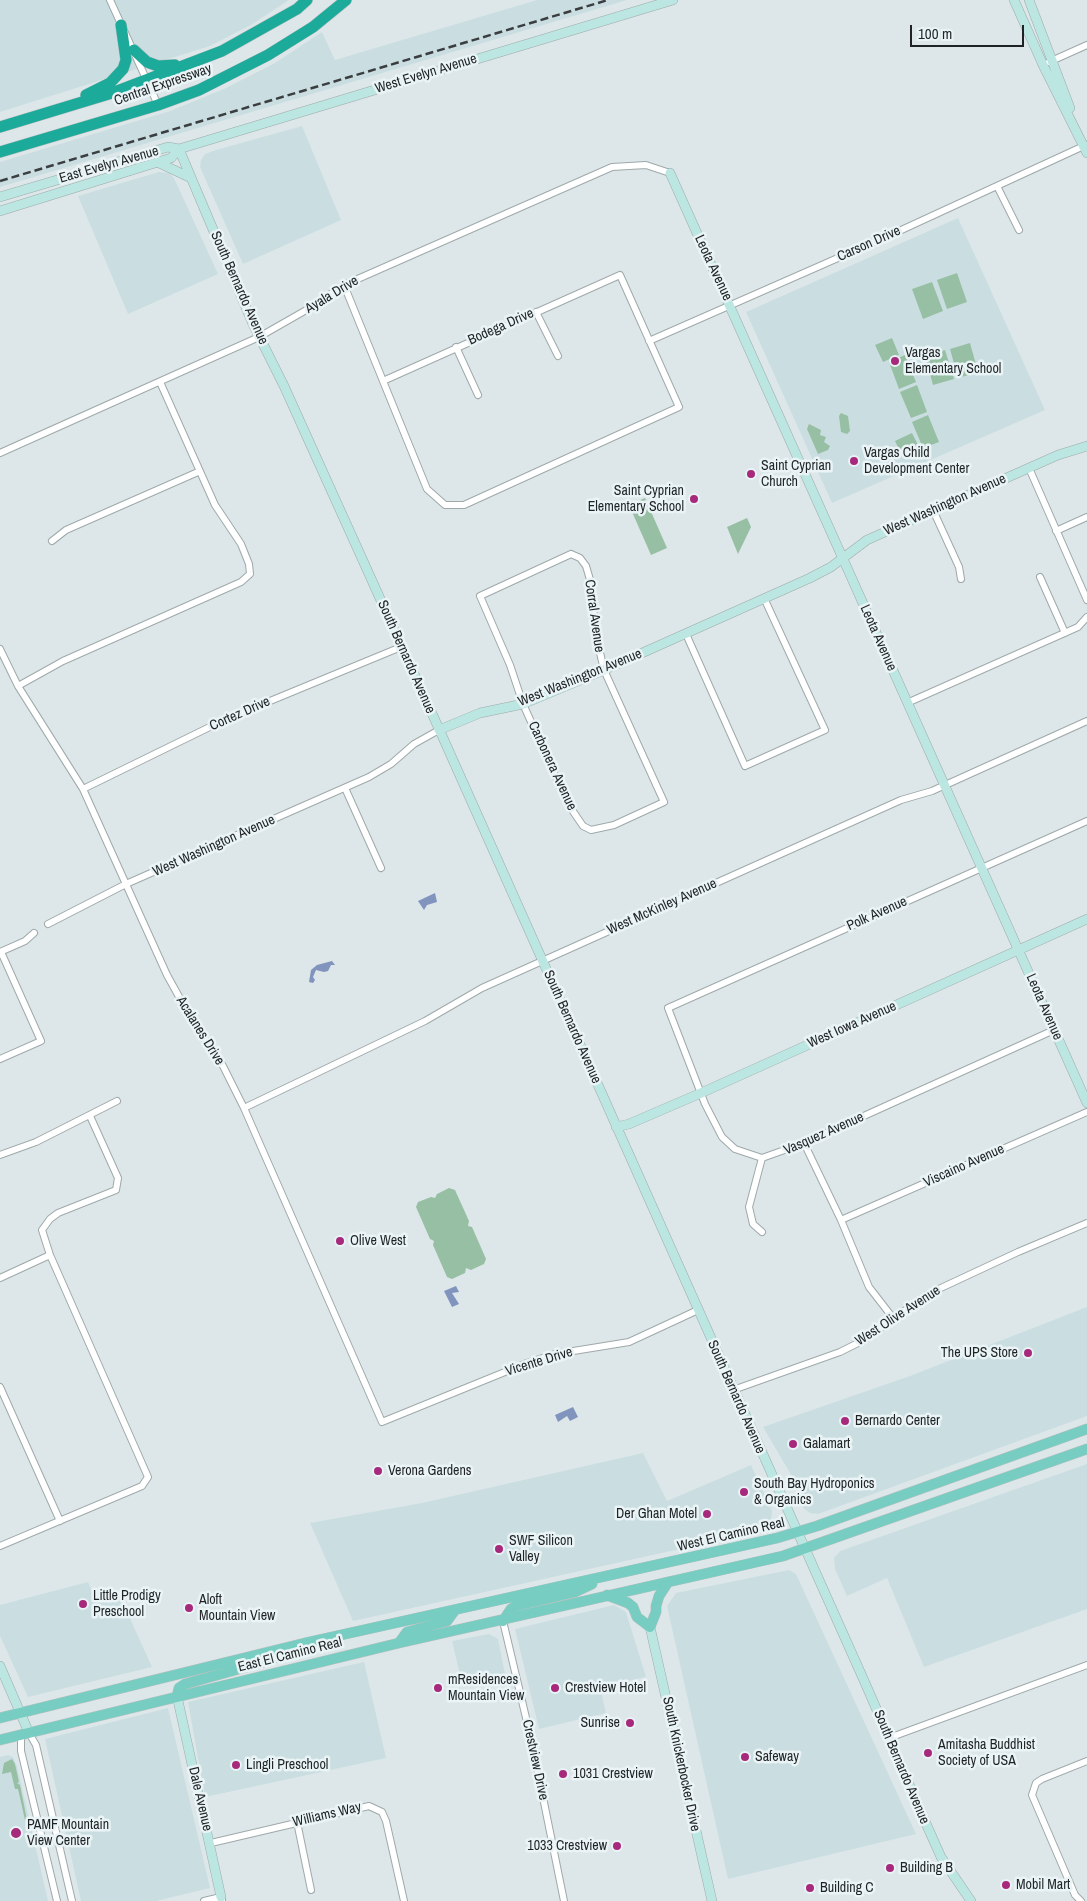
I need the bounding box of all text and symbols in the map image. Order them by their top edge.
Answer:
scale bar [912,15,1026,47]
text: 100 m [918,23,952,44]
street label: West Evelyn Avenue [373,51,479,97]
street label: Central Expressway [112,60,214,110]
street label: East Evelyn Avenue [57,143,161,187]
street label: Carson Drive [835,223,903,265]
street label: South Bernardo Avenue [206,229,272,347]
street label: Leota Avenue [690,232,736,304]
street label: Ayala Drive [302,273,362,317]
street label: Bodega Drive [466,305,536,349]
place label: Vargas Elementary School [905,345,1001,378]
marker: Vargas Elementary School [889,355,901,367]
place label: Vargas Child Development Center [864,445,969,478]
marker: Vargas Child Development Center [848,455,860,467]
place label: Saint Cyprian Church [761,458,831,491]
marker: Saint Cyprian Church [745,468,757,480]
street label: West Washington Avenue [881,470,1009,540]
place label: Saint Cyprian Elementary School [588,483,684,516]
marker: Saint Cyprian Elementary School [688,493,700,505]
street label: Corral Avenue [581,579,607,653]
street label: South Bernardo Avenue [373,598,439,716]
street label: Leota Avenue [856,602,900,674]
street label: West Washington Avenue [516,646,644,710]
street label: Cortez Drive [207,693,273,735]
street label: Carbonera Avenue [524,719,580,813]
street label: West Washington Avenue [150,811,278,881]
street label: West McKinley Avenue [605,875,719,939]
street label: Polk Avenue [844,893,910,935]
street label: South Bernardo Avenue [539,968,605,1086]
street label: Leota Avenue [1022,971,1066,1043]
street label: Acalanes Drive [172,994,228,1068]
street label: West Iowa Avenue [805,998,899,1052]
street label: Vasquez Avenue [781,1109,867,1159]
street label: Viscaino Avenue [921,1141,1007,1191]
place label: Olive West [350,1233,406,1249]
marker: Olive West [334,1235,346,1247]
street label: West Olive Avenue [852,1282,944,1350]
street label: South Bernardo Avenue [703,1338,769,1456]
street label: Vicente Drive [503,1344,575,1380]
place label: The UPS Store [941,1345,1018,1361]
marker: The UPS Store [1022,1347,1034,1359]
place label: Bernardo Center [855,1413,940,1429]
marker: Bernardo Center [839,1415,851,1427]
place label: Galamart [803,1436,850,1452]
marker: Galamart [787,1438,799,1450]
place label: Verona Gardens [388,1463,472,1479]
marker: Verona Gardens [372,1465,384,1477]
place label: South Bay Hydroponics & Organics [754,1476,875,1508]
marker: South Bay Hydroponics & Organics [738,1486,750,1498]
place label: Der Ghan Motel [616,1506,697,1522]
marker: Der Ghan Motel [701,1508,713,1520]
street label: West El Camino Real [676,1514,786,1556]
place label: SWF Silicon Valley [509,1533,573,1565]
marker: SWF Silicon Valley [493,1543,505,1555]
place label: Little Prodigy Preschool [93,1588,161,1620]
place label: Aloft Mountain View [199,1592,275,1624]
marker: Little Prodigy Preschool [77,1598,89,1610]
marker: Aloft Mountain View [183,1602,195,1614]
street label: East El Camino Real [236,1634,344,1676]
place label: mResidences Mountain View [448,1672,524,1704]
place label: Crestview Hotel [565,1680,646,1696]
marker: mResidences Mountain View [432,1682,444,1694]
marker: Crestview Hotel [549,1682,561,1694]
street label: South Knickerbocker Drive [659,1695,703,1833]
street label: South Bernardo Avenue [869,1707,933,1827]
place label: Sunrise [580,1715,620,1731]
marker: Sunrise [624,1717,636,1729]
street label: Crestview Drive [518,1718,552,1802]
place label: Amitasha Buddhist Society of USA [938,1737,1035,1770]
marker: Amitasha Buddhist Society of USA [922,1747,934,1759]
place label: Safeway [755,1749,799,1765]
marker: Safeway [739,1751,751,1763]
place label: Lingli Preschool [246,1757,328,1773]
marker: Lingli Preschool [230,1759,242,1771]
street label: Dale Avenue [184,1765,216,1833]
place label: 1031 Crestview [573,1766,653,1782]
marker: 1031 Crestview [557,1768,569,1780]
street label: Williams Way [291,1799,363,1831]
place label: PAMF Mountain View Center [27,1817,109,1850]
marker: PAMF Mountain View Center [9,1826,23,1840]
place label: 1033 Crestview [527,1838,607,1854]
marker: 1033 Crestview [611,1840,623,1852]
place label: Building B [900,1860,953,1876]
marker: Building B [884,1862,896,1874]
place label: Mobil Mart [1016,1877,1070,1893]
marker: Mobil Mart [1000,1879,1012,1891]
place label: Building C [820,1880,874,1896]
marker: Building C [804,1882,816,1894]

